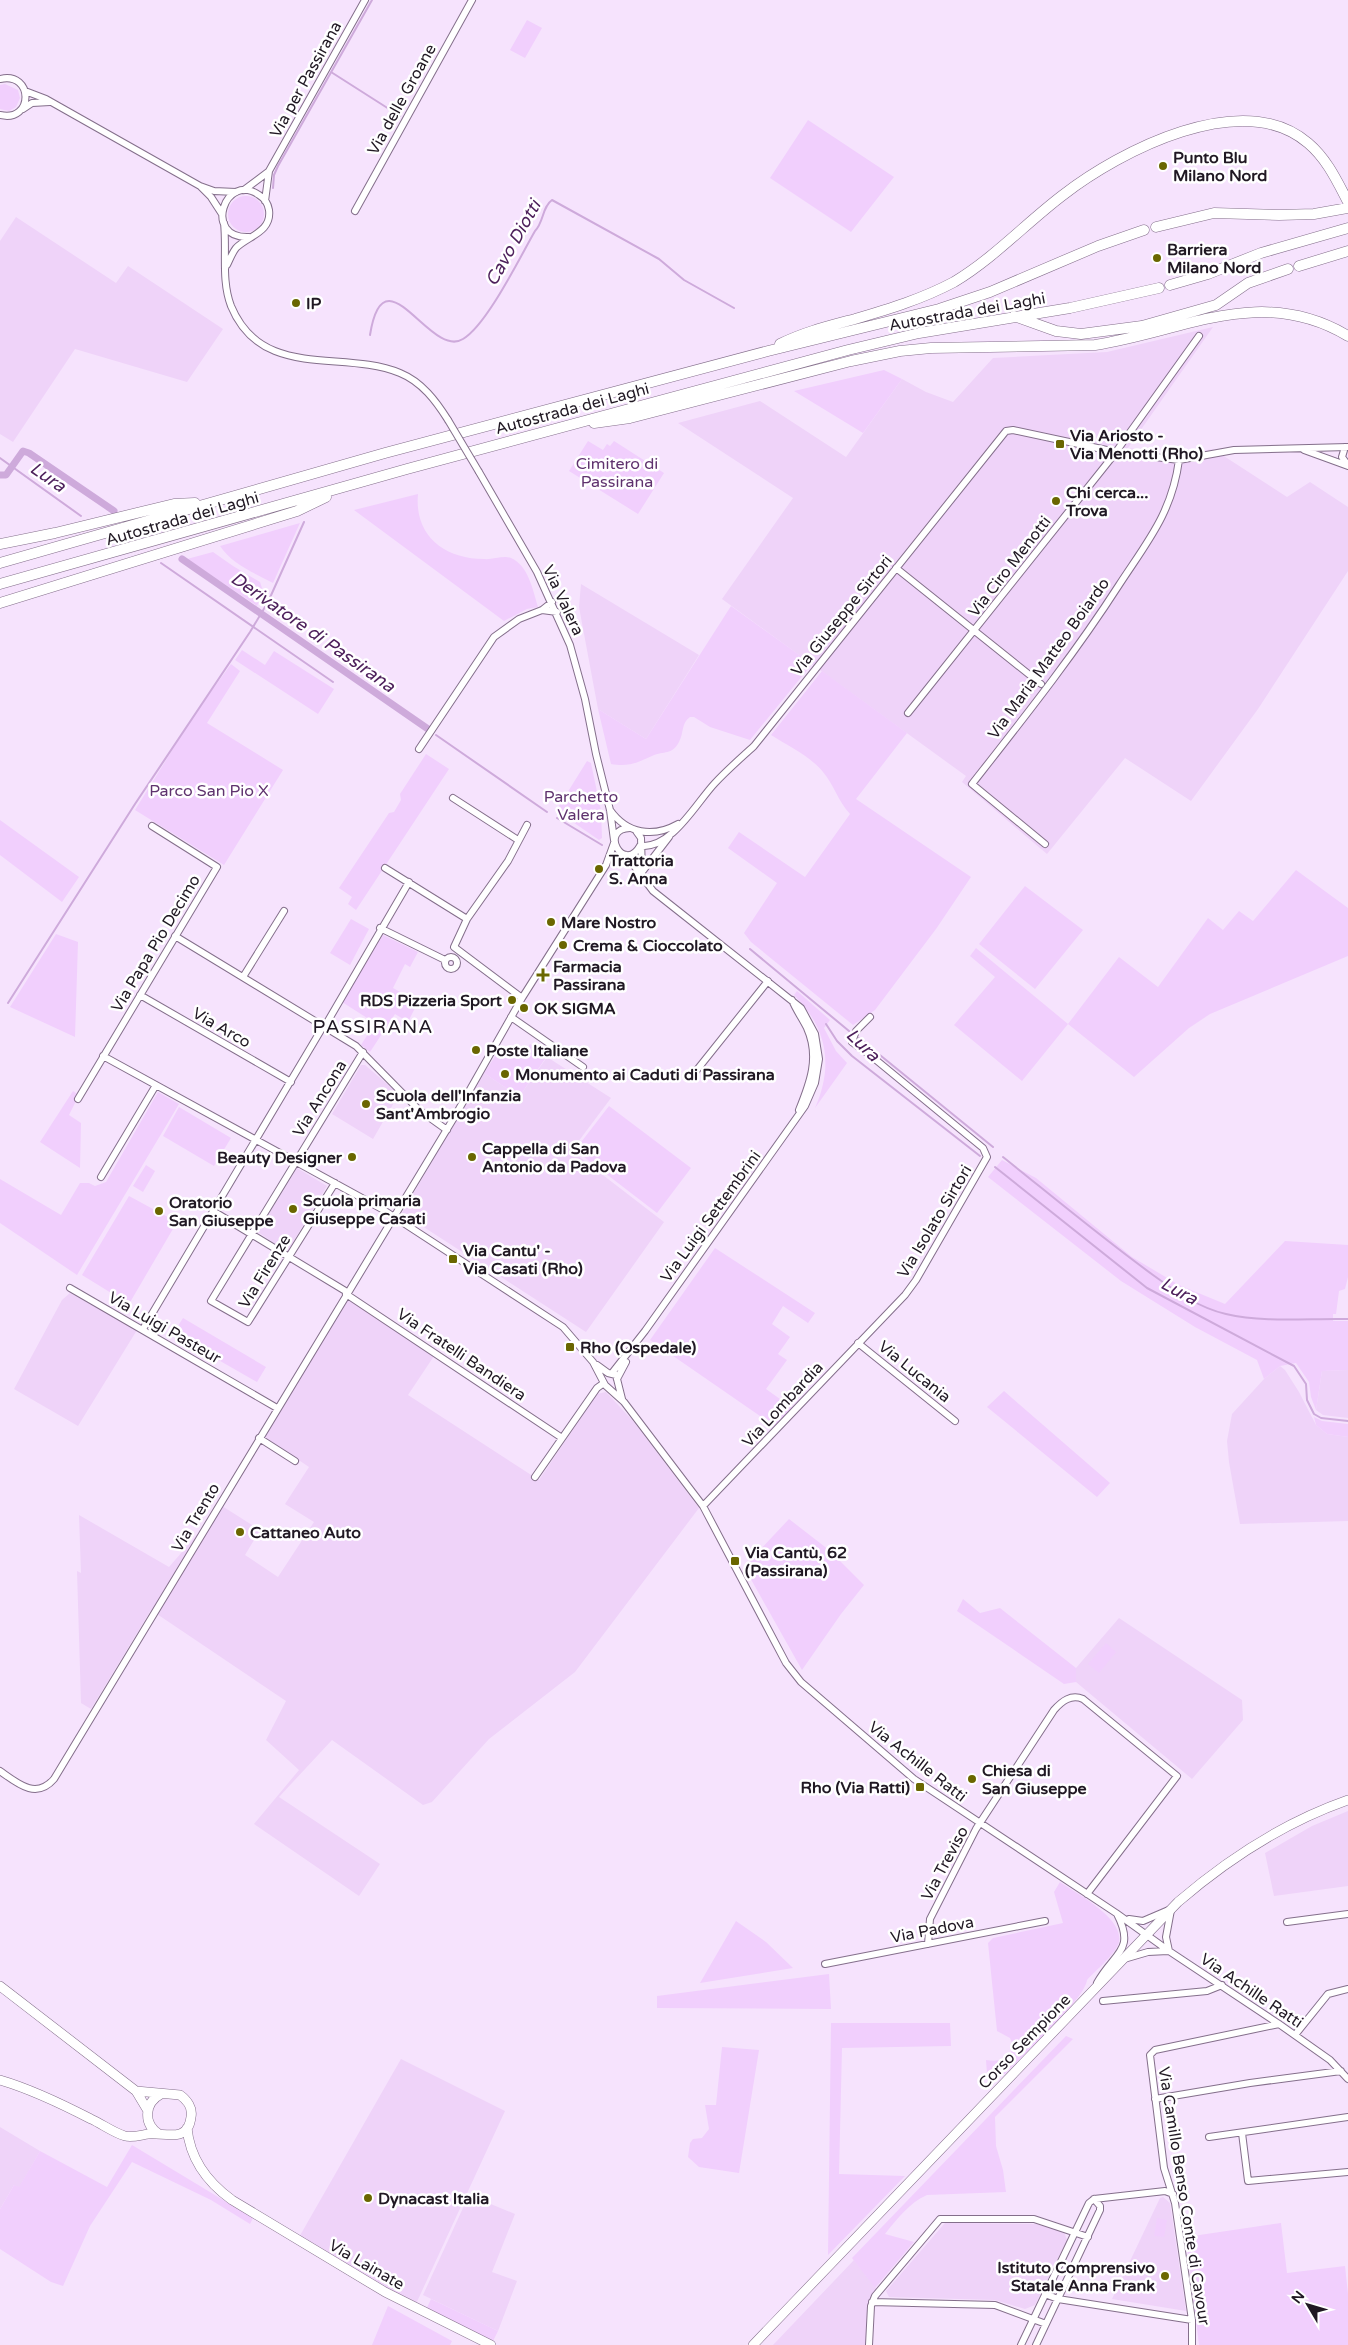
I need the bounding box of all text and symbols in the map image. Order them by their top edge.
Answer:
street label: Via per Passirana [266,18,346,141]
street label: Via delle Groane [363,40,441,159]
place label: Punto Blu Milano Nord [1173,148,1267,186]
marker: Punto Blu Milano Nord [1157,160,1169,172]
water label: Cavo Diotti [480,194,547,290]
place label: Barriera Milano Nord [1167,240,1261,278]
marker: Barriera Milano Nord [1151,252,1163,264]
street label: Autostrada dei Laghi [887,288,1047,336]
place label: IP [306,294,322,314]
marker: IP [290,297,302,309]
street label: Autostrada dei Laghi [493,379,651,439]
place label: Via Ariosto - Via Menotti (Rho) [1070,426,1203,464]
marker: Via Ariosto - Via Menotti (Rho) [1054,438,1066,450]
park label: Cimitero di Passirana [576,454,658,492]
water label: Lura [26,457,71,498]
place label: Chi cerca... Trova [1065,483,1148,521]
street label: Autostrada dei Laghi [103,487,261,550]
marker: Chi cerca... Trova [1050,495,1062,507]
street label: Via Ciro Menotti [964,512,1055,621]
street label: Via Giuseppe Sirtori [787,551,897,680]
street label: Via Valera [538,562,588,639]
water label: Derivatore di Passirana [227,567,400,698]
street label: Via Maria Matteo Boiardo [984,574,1114,743]
park label: Parco San Pio X [149,781,269,801]
park label: Parchetto Valera [544,787,618,825]
place label: Trattoria S. Anna [608,851,674,889]
marker: Trattoria S. Anna [593,863,605,875]
street label: Via Papa Pio Decimo [107,871,205,1016]
place label: Mare Nostro [561,913,657,933]
marker: Mare Nostro [545,916,557,928]
place label: Crema & Cioccolato [573,936,723,956]
marker: Crema & Cioccolato [557,939,569,951]
place label: Farmacia Passirana [553,957,626,995]
marker: Farmacia Passirana [537,969,549,981]
place label: RDS Pizzeria Sport [360,991,503,1011]
marker: RDS Pizzeria Sport [506,994,518,1006]
place label: OK SIGMA [534,999,616,1019]
marker: OK SIGMA [518,1002,530,1014]
street label: Via Arco [189,1003,254,1053]
district label: PASSIRANA [312,1016,434,1038]
water label: Lura [842,1024,885,1067]
place label: Poste Italiane [486,1041,588,1061]
marker: Poste Italiane [470,1044,482,1056]
street label: Via Ancona [288,1057,351,1141]
place label: Monumento ai Caduti di Passirana [515,1065,775,1085]
marker: Monumento ai Caduti di Passirana [499,1068,511,1080]
place label: Scuola dell'Infanzia Sant'Ambrogio [376,1086,521,1124]
marker: Scuola dell'Infanzia Sant'Ambrogio [360,1098,372,1110]
place label: Cappella di San Antonio da Padova [482,1139,626,1177]
street label: Via Luigi Settembrini [656,1147,765,1286]
place label: Beauty Designer [217,1148,343,1168]
marker: Beauty Designer [346,1151,358,1163]
marker: Cappella di San Antonio da Padova [466,1151,478,1163]
street label: Via Isolato Sirtori [893,1161,976,1282]
place label: Scuola primaria Giuseppe Casati [303,1191,426,1229]
place label: Oratorio San Giuseppe [169,1193,274,1231]
marker: Scuola primaria Giuseppe Casati [287,1203,299,1215]
marker: Oratorio San Giuseppe [153,1205,165,1217]
street label: Via Firenze [234,1231,295,1312]
place label: Via Cantu' - Via Casati (Rho) [463,1241,583,1279]
marker: Via Cantu' - Via Casati (Rho) [447,1253,459,1265]
water label: Lura [1157,1272,1202,1310]
street label: Via Luigi Pasteur [104,1287,225,1369]
street label: Via Fratelli Bandiera [393,1304,530,1405]
street label: Via Lucania [874,1337,955,1407]
place label: Rho (Ospedale) [580,1338,696,1358]
marker: Rho (Ospedale) [564,1341,576,1353]
street label: Via Lombardia [738,1358,827,1452]
street label: Via Trento [167,1479,224,1556]
place label: Cattaneo Auto [250,1523,361,1543]
marker: Cattaneo Auto [234,1526,246,1538]
place label: Via Cantù, 62 (Passirana) [745,1543,847,1581]
marker: Via Cantù, 62 (Passirana) [729,1555,741,1567]
street label: Via Achille Ratti [864,1717,971,1807]
place label: Chiesa di San Giuseppe [982,1761,1087,1799]
marker: Chiesa di San Giuseppe [966,1773,978,1785]
place label: Rho (Via Ratti) [801,1778,910,1798]
marker: Rho (Via Ratti) [914,1781,926,1793]
street label: Via Treviso [917,1823,973,1904]
street label: Via Padova [889,1912,976,1948]
street label: Via Achille Ratti [1196,1949,1307,2033]
street label: Corso Sempione [974,1990,1075,2093]
street label: Via Camillo Benso Conte di Cavour [1154,2065,1214,2328]
place label: Dynacast Italia [378,2189,489,2209]
marker: Dynacast Italia [362,2192,374,2204]
street label: Via Lainate [325,2235,408,2294]
place label: Istituto Comprensivo Statale Anna Frank [997,2258,1155,2296]
marker: Istituto Comprensivo Statale Anna Frank [1159,2270,1171,2282]
north arrow [1283,2280,1333,2330]
text: N [1288,2288,1308,2307]

